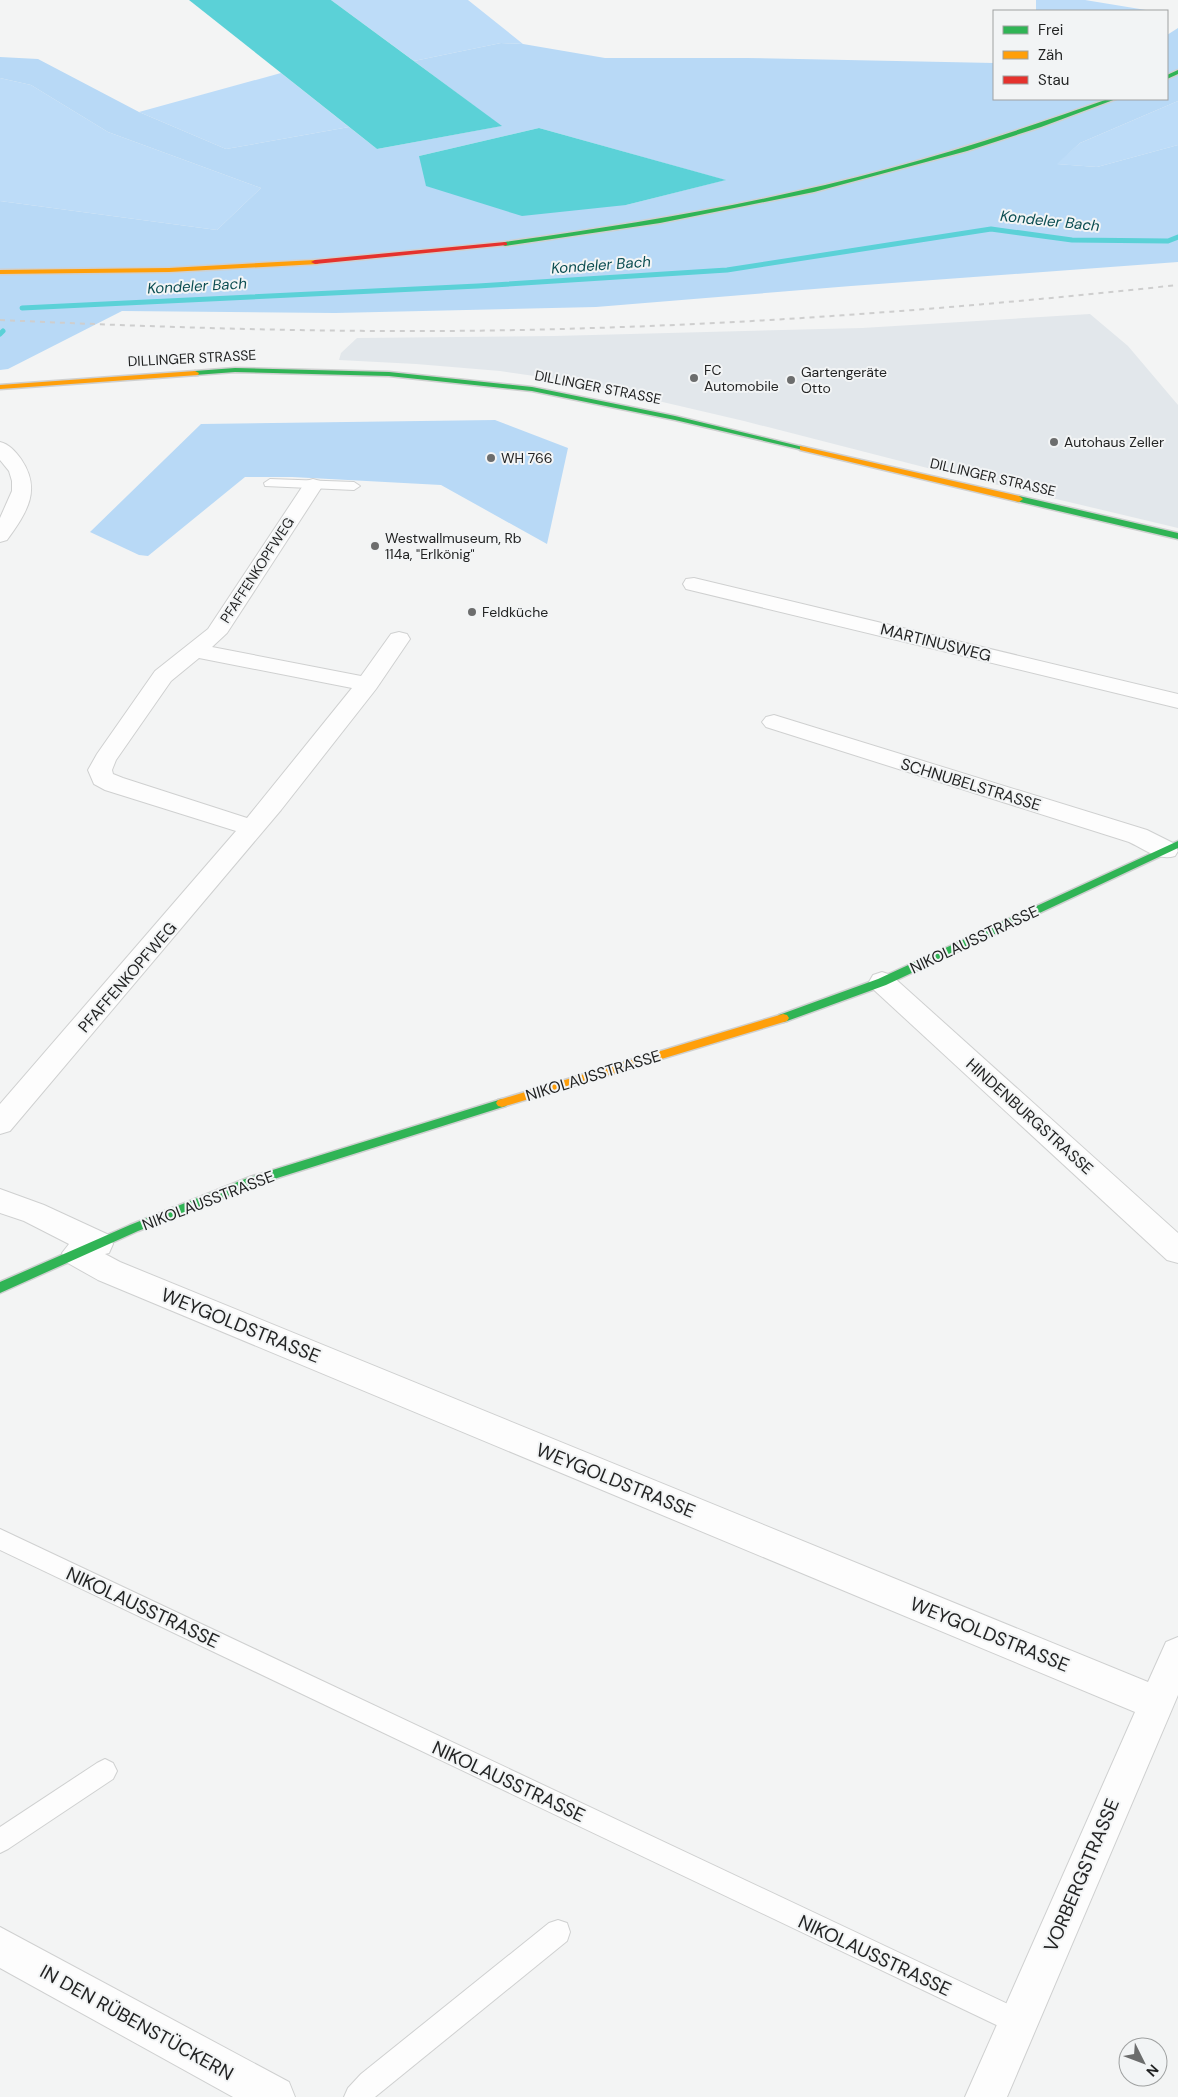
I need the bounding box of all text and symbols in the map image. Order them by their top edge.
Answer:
legend [993,10,1168,100]
text: Frei [1038,20,1063,40]
text: Zäh [1038,45,1063,65]
text: Stau [1038,70,1069,90]
water label: Kondeler Bach [999,206,1101,236]
water label: Kondeler Bach [551,252,652,278]
water label: Kondeler Bach [147,273,248,299]
street label: DILLINGER STRASSE [127,346,257,370]
place label: FC Automobile [704,361,779,395]
place label: Gartengeräte Otto [801,363,887,397]
street label: DILLINGER STRASSE [533,366,663,408]
marker: FC Automobile [688,372,700,384]
marker: Gartengeräte Otto [785,374,797,386]
place label: Autohaus Zeller [1064,433,1164,451]
marker: Autohaus Zeller [1048,436,1060,448]
place label: WH 766 [501,449,553,467]
marker: WH 766 [485,452,497,464]
street label: DILLINGER STRASSE [928,454,1058,500]
street label: PFAFFENKOPFWEG [216,514,298,626]
place label: Westwallmuseum, Rb 114a, "Erlkönig" [385,529,522,563]
marker: Westwallmuseum, Rb 114a, "Erlkönig" [369,540,381,552]
place label: Feldküche [482,603,548,621]
marker: Feldküche [466,606,478,618]
street label: MARTINUSWEG [878,619,993,666]
street label: SCHNUBELSTRASSE [898,753,1044,816]
street label: NIKOLAUSSTRASSE [906,900,1042,979]
street label: PFAFFENKOPFWEG [73,918,181,1037]
street label: NIKOLAUSSTRASSE [523,1045,663,1106]
street label: HINDENBURGSTRASSE [962,1054,1098,1179]
street label: NIKOLAUSSTRASSE [139,1166,277,1235]
street label: WEYGOLDSTRASSE [158,1282,324,1369]
street label: WEYGOLDSTRASSE [533,1437,699,1524]
street label: NIKOLAUSSTRASSE [62,1561,223,1654]
street label: WEYGOLDSTRASSE [907,1591,1073,1678]
street label: NIKOLAUSSTRASSE [428,1735,589,1828]
street label: VORBERGSTRASSE [1038,1795,1125,1956]
street label: NIKOLAUSSTRASSE [794,1909,955,2002]
street label: IN DEN RÜBENSTÜCKERN [36,1959,238,2086]
north arrow [1118,2037,1168,2087]
text: N [1143,2061,1163,2081]

